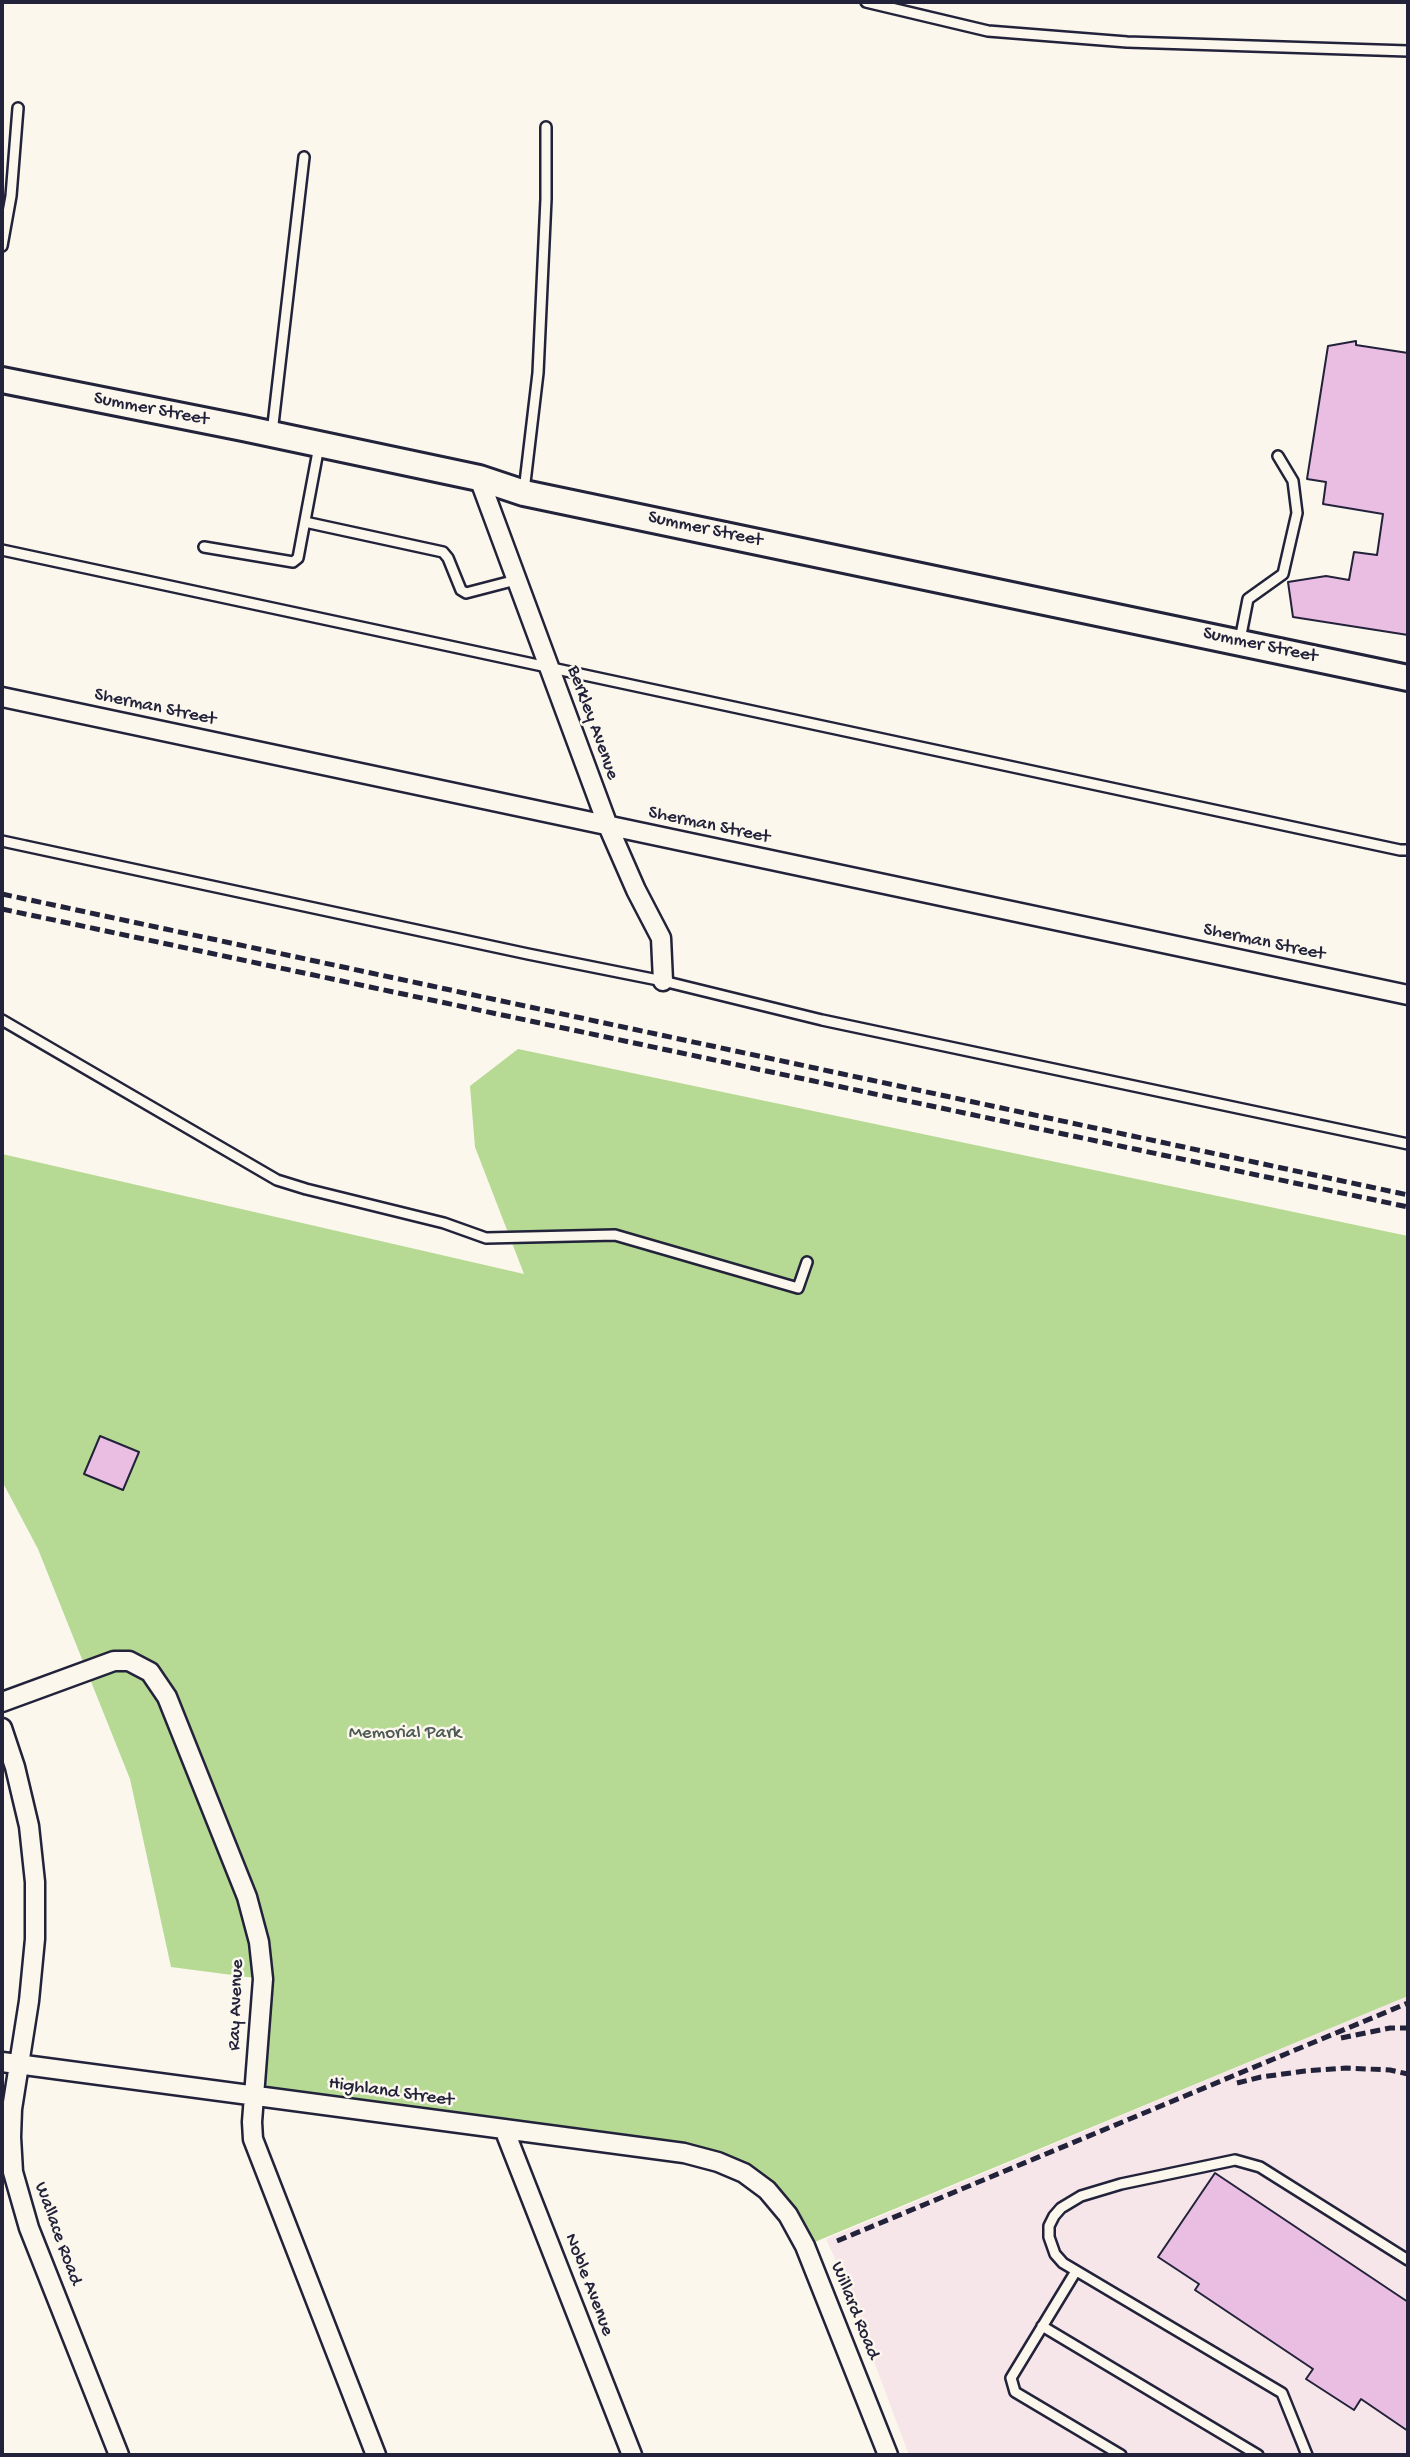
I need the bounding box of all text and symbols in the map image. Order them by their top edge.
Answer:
street label: Summer Street [92,388,210,432]
street label: Summer Street [646,507,764,553]
street label: Summer Street [1201,623,1319,669]
street label: Berkley Avenue [561,663,623,783]
street label: Sherman Street [92,684,218,732]
street label: Sherman Street [646,802,772,850]
street label: Sherman Street [1201,919,1327,967]
park label: Memorial Park [349,1723,461,1745]
street label: Ray Avenue [224,1959,250,2051]
street label: Highland Street [327,2073,455,2113]
street label: Wallace Road [28,2179,86,2289]
street label: Noble Avenue [558,2231,618,2339]
street label: Willard Road [824,2259,884,2363]

